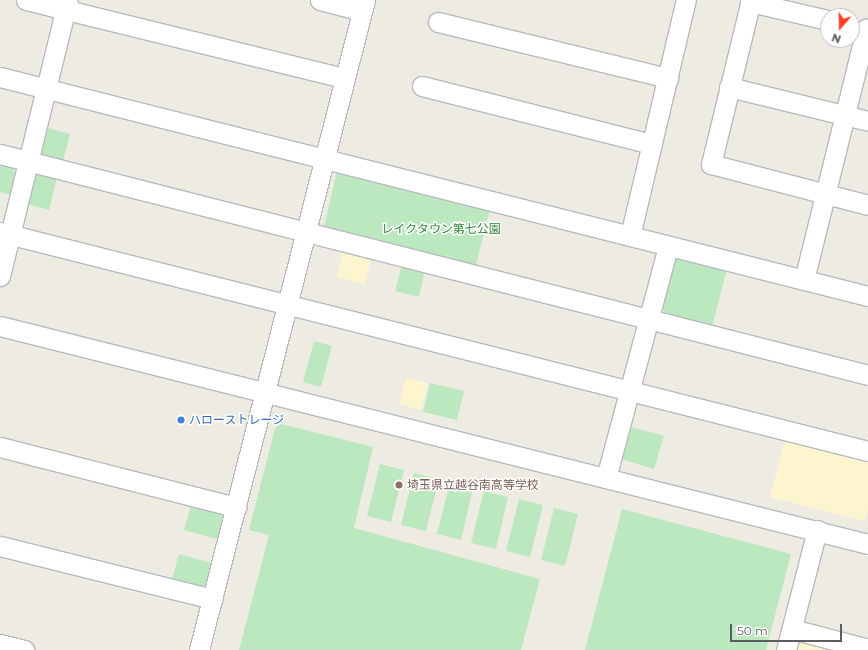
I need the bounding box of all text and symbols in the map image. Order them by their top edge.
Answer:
north arrow [820,8,860,48]
text: N [830,30,843,46]
park label: レイクタウン第七公園 [381,222,501,236]
place label: ハローストレージ [189,413,285,427]
marker: ハローストレージ [176,415,186,425]
place label: 埼玉県立越谷南高等学校 [407,478,539,492]
marker: 埼玉県立越谷南高等学校 [394,480,404,490]
scale bar [732,616,844,642]
text: 50 m [737,623,768,638]

